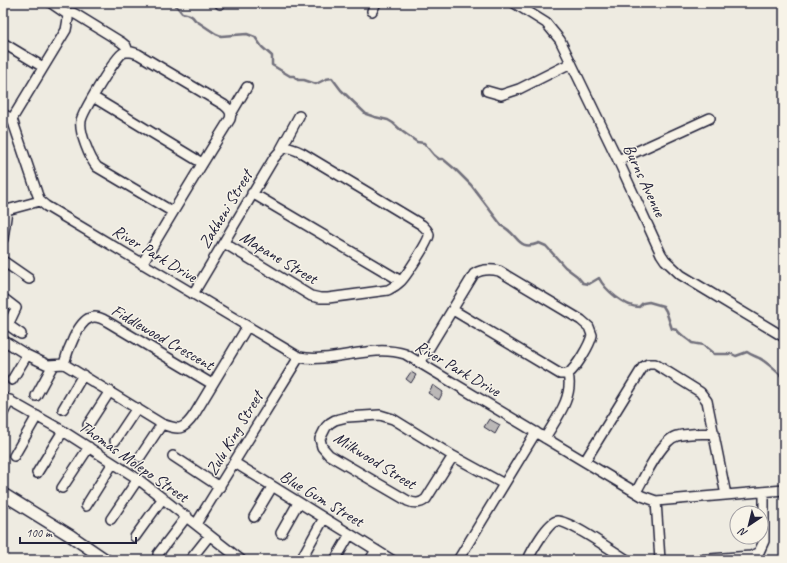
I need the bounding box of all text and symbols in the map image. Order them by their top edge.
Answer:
street label: Burns Avenue [619,140,671,221]
street label: Zakheni Street [194,164,258,252]
street label: River Park Drive [109,220,202,288]
street label: Mapane Street [236,226,323,290]
street label: Fiddlewood Crescent [108,300,220,376]
street label: River Park Drive [411,336,505,402]
street label: Zulu King Street [201,386,269,479]
street label: Thomas Molepo Street [75,416,195,508]
street label: Milkwood Street [330,427,422,495]
street label: Blue Gum Street [276,465,369,533]
north arrow [729,505,769,545]
scale bar [20,519,136,545]
text: N [735,524,750,541]
text: 100 m [26,525,53,541]

